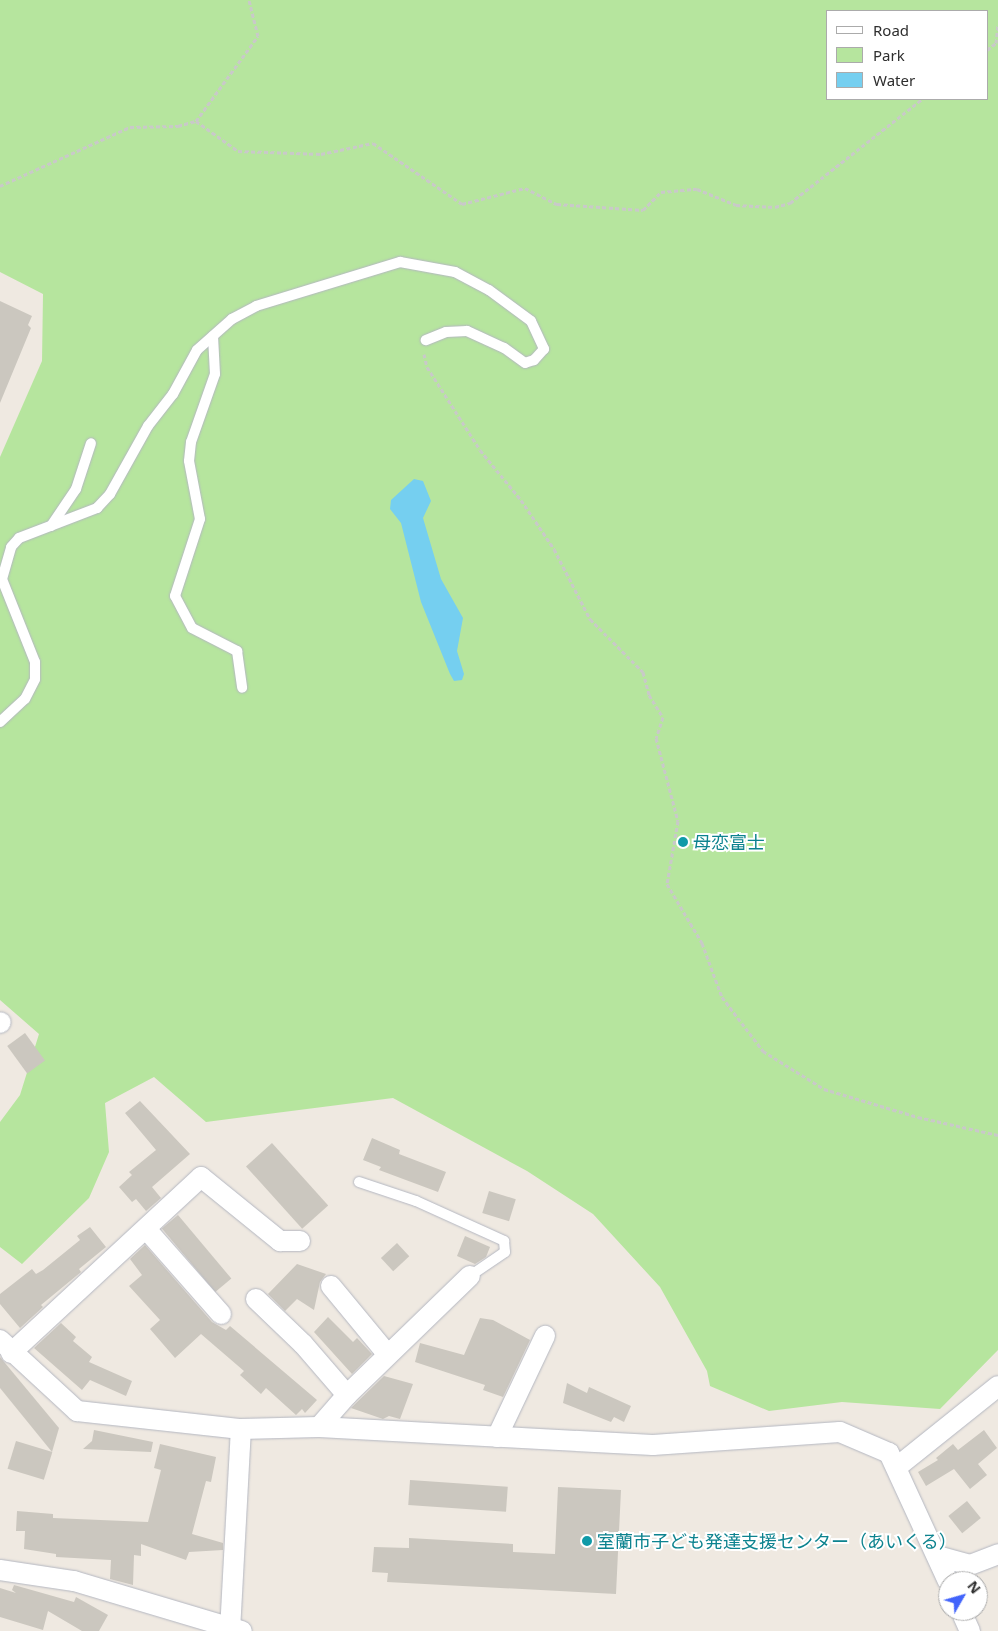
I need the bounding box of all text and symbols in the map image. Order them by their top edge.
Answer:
legend [826,10,988,100]
text: Road [873,20,909,40]
text: Park [873,45,905,65]
text: Water [873,70,915,90]
place label: 母恋富士 [693,831,765,853]
marker: 母恋富士 [677,836,689,848]
place label: 室蘭市子ども発達支援センター（あいくる） [597,1530,957,1552]
marker: 室蘭市子ども発達支援センター（あいくる） [581,1535,593,1547]
north arrow [938,1571,988,1621]
text: N [963,1577,985,1597]

